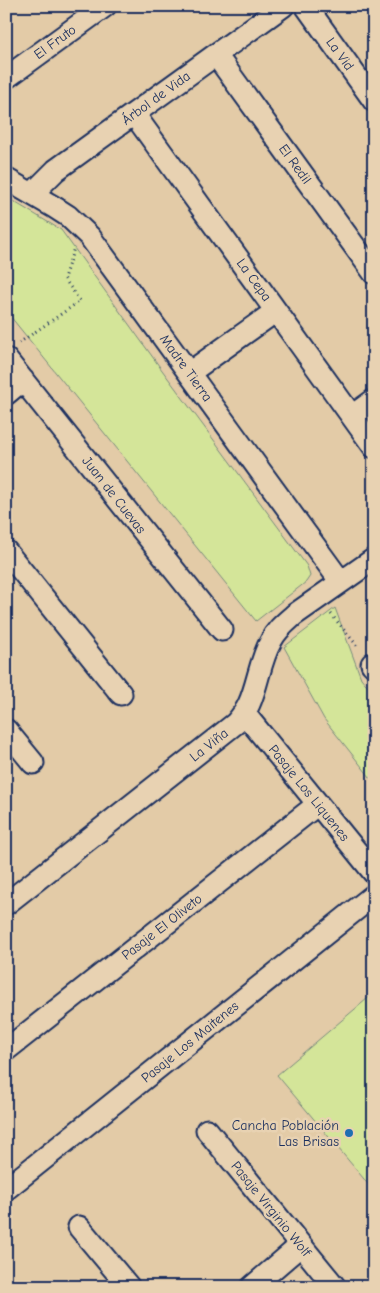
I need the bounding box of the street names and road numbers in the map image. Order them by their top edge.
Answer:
street label: El Fruto [31,21,79,63]
street label: La Vid [322,34,358,74]
street label: Árbol de Vida [118,67,194,129]
street label: El Redil [275,141,315,187]
street label: La Cepa [233,255,275,305]
street label: Madre Tierra [156,331,216,405]
street label: Juan de Cuevas [78,453,150,537]
street label: La Viña [186,725,232,765]
street label: Pasaje Los Liquenes [265,741,353,845]
street label: Pasaje El Oliveto [118,890,206,964]
street label: Pasaje Los Maitenes [138,997,242,1086]
street label: Pasaje Virginio Wolf [227,1158,315,1261]

